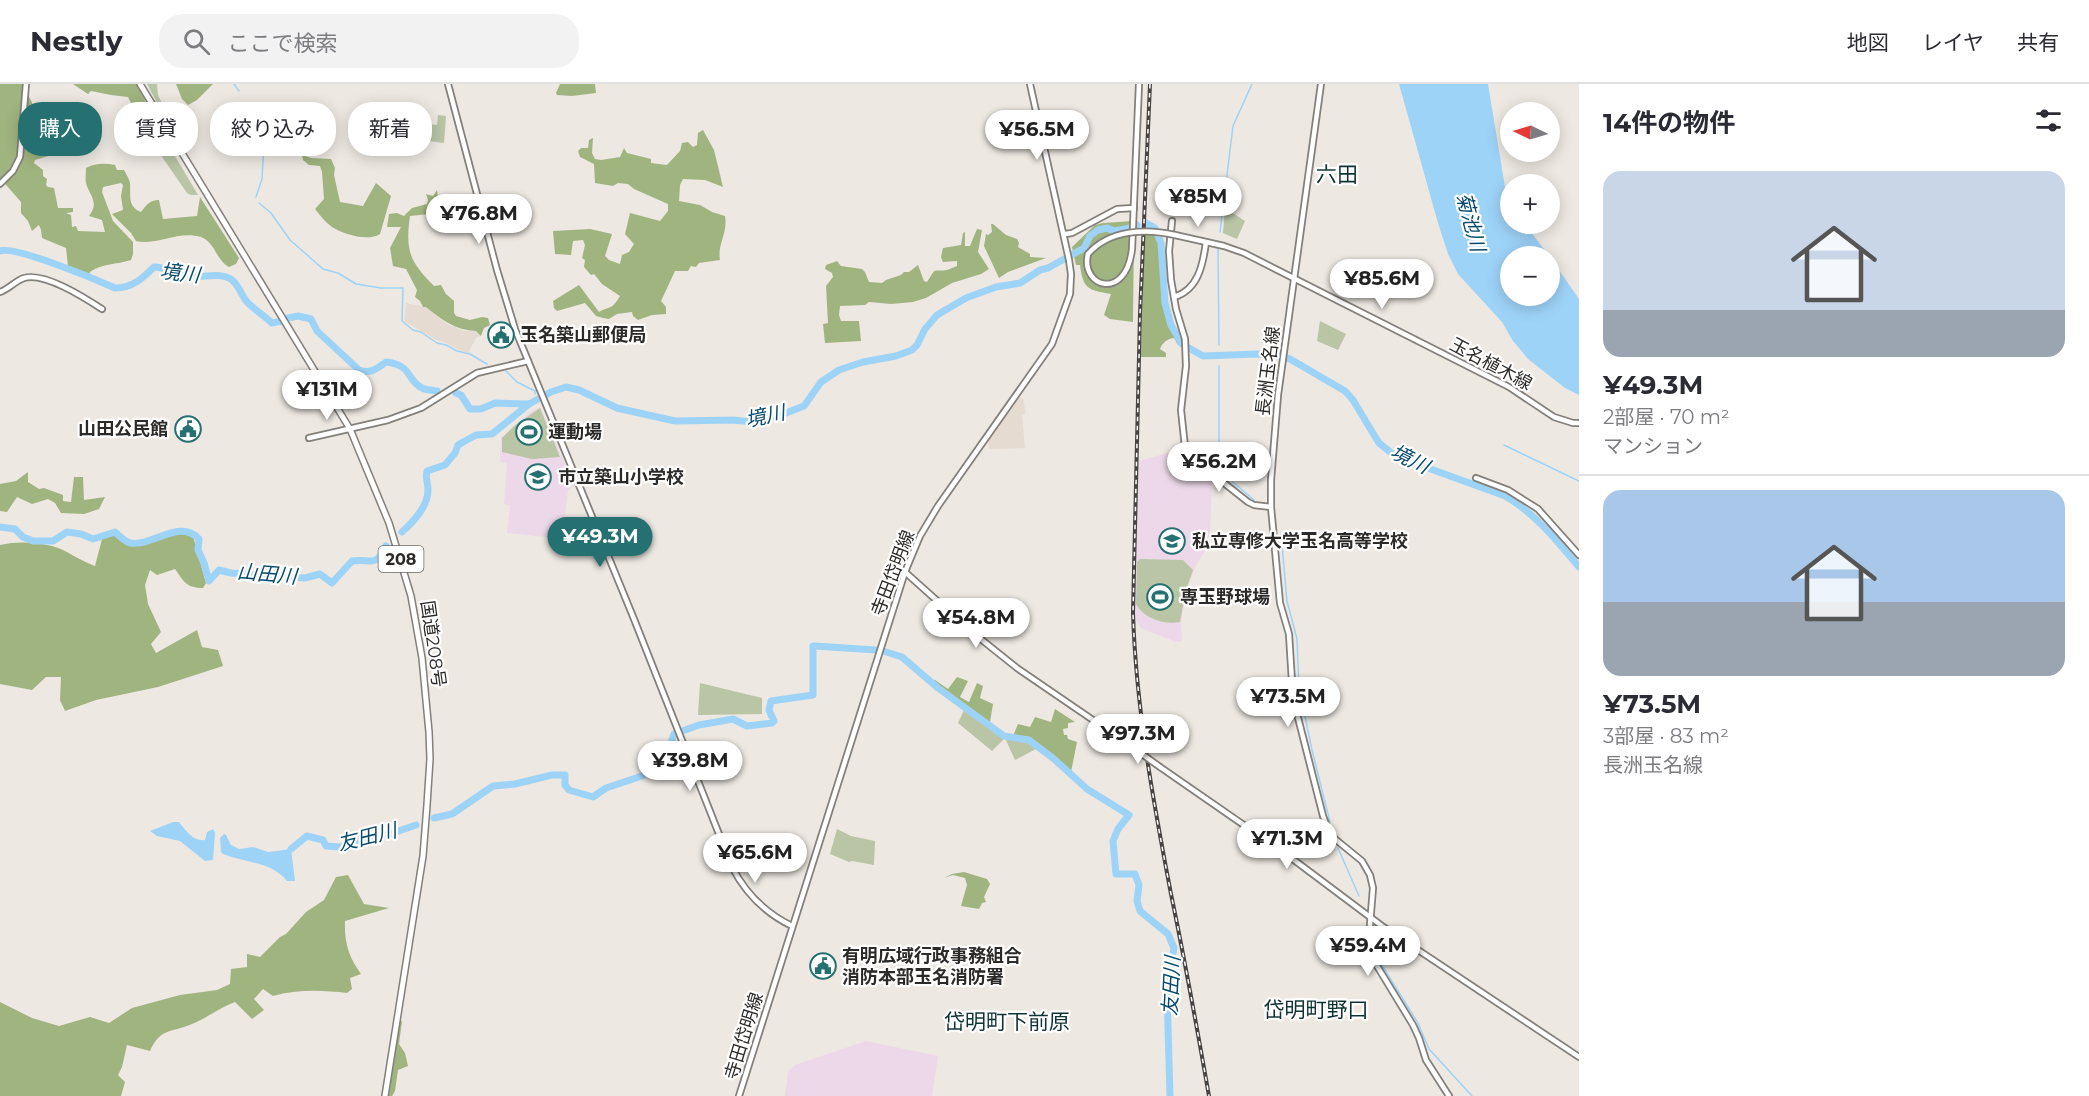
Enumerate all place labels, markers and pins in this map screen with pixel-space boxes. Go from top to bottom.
pin: ¥56.5M [988,110,1086,161]
pin: ¥85M [1162,177,1234,228]
pin: ¥76.8M [430,194,528,245]
pin: ¥85.6M [1333,259,1431,310]
public building icon: 玉名築山郵便局 [486,320,516,350]
place label: 玉名築山郵便局 [520,324,646,346]
pin: ¥131M [285,370,369,421]
public building icon: 山田公民館 [173,414,203,444]
sports icon: 運動場 [514,417,544,447]
place label: 山田公民館 [78,418,168,440]
place label: 運動場 [548,421,602,443]
pin: ¥56.2M [1170,442,1268,493]
school or university icon: 市立築山小学校 [523,462,553,492]
place label: 市立築山小学校 [558,466,684,488]
pin: ¥49.3M [551,517,649,568]
school or university icon: 私立専修大学玉名高等学校 [1157,526,1187,556]
place label: 私立専修大学玉名高等学校 [1192,530,1408,552]
sports icon: 専玉野球場 [1145,582,1175,612]
place label: 専玉野球場 [1180,586,1270,608]
pin: ¥54.8M [927,598,1025,649]
pin: ¥73.5M [1239,677,1337,728]
pin: ¥97.3M [1089,714,1187,765]
pin: ¥39.8M [641,741,739,792]
pin: ¥71.3M [1238,819,1336,870]
pin: ¥65.6M [706,833,804,884]
pin: ¥59.4M [1319,926,1417,977]
place label: 有明広域行政事務組合 消防本部玉名消防署 [842,945,1022,988]
public building icon: 有明広域行政事務組合 消防本部玉名消防署 [808,951,838,981]

